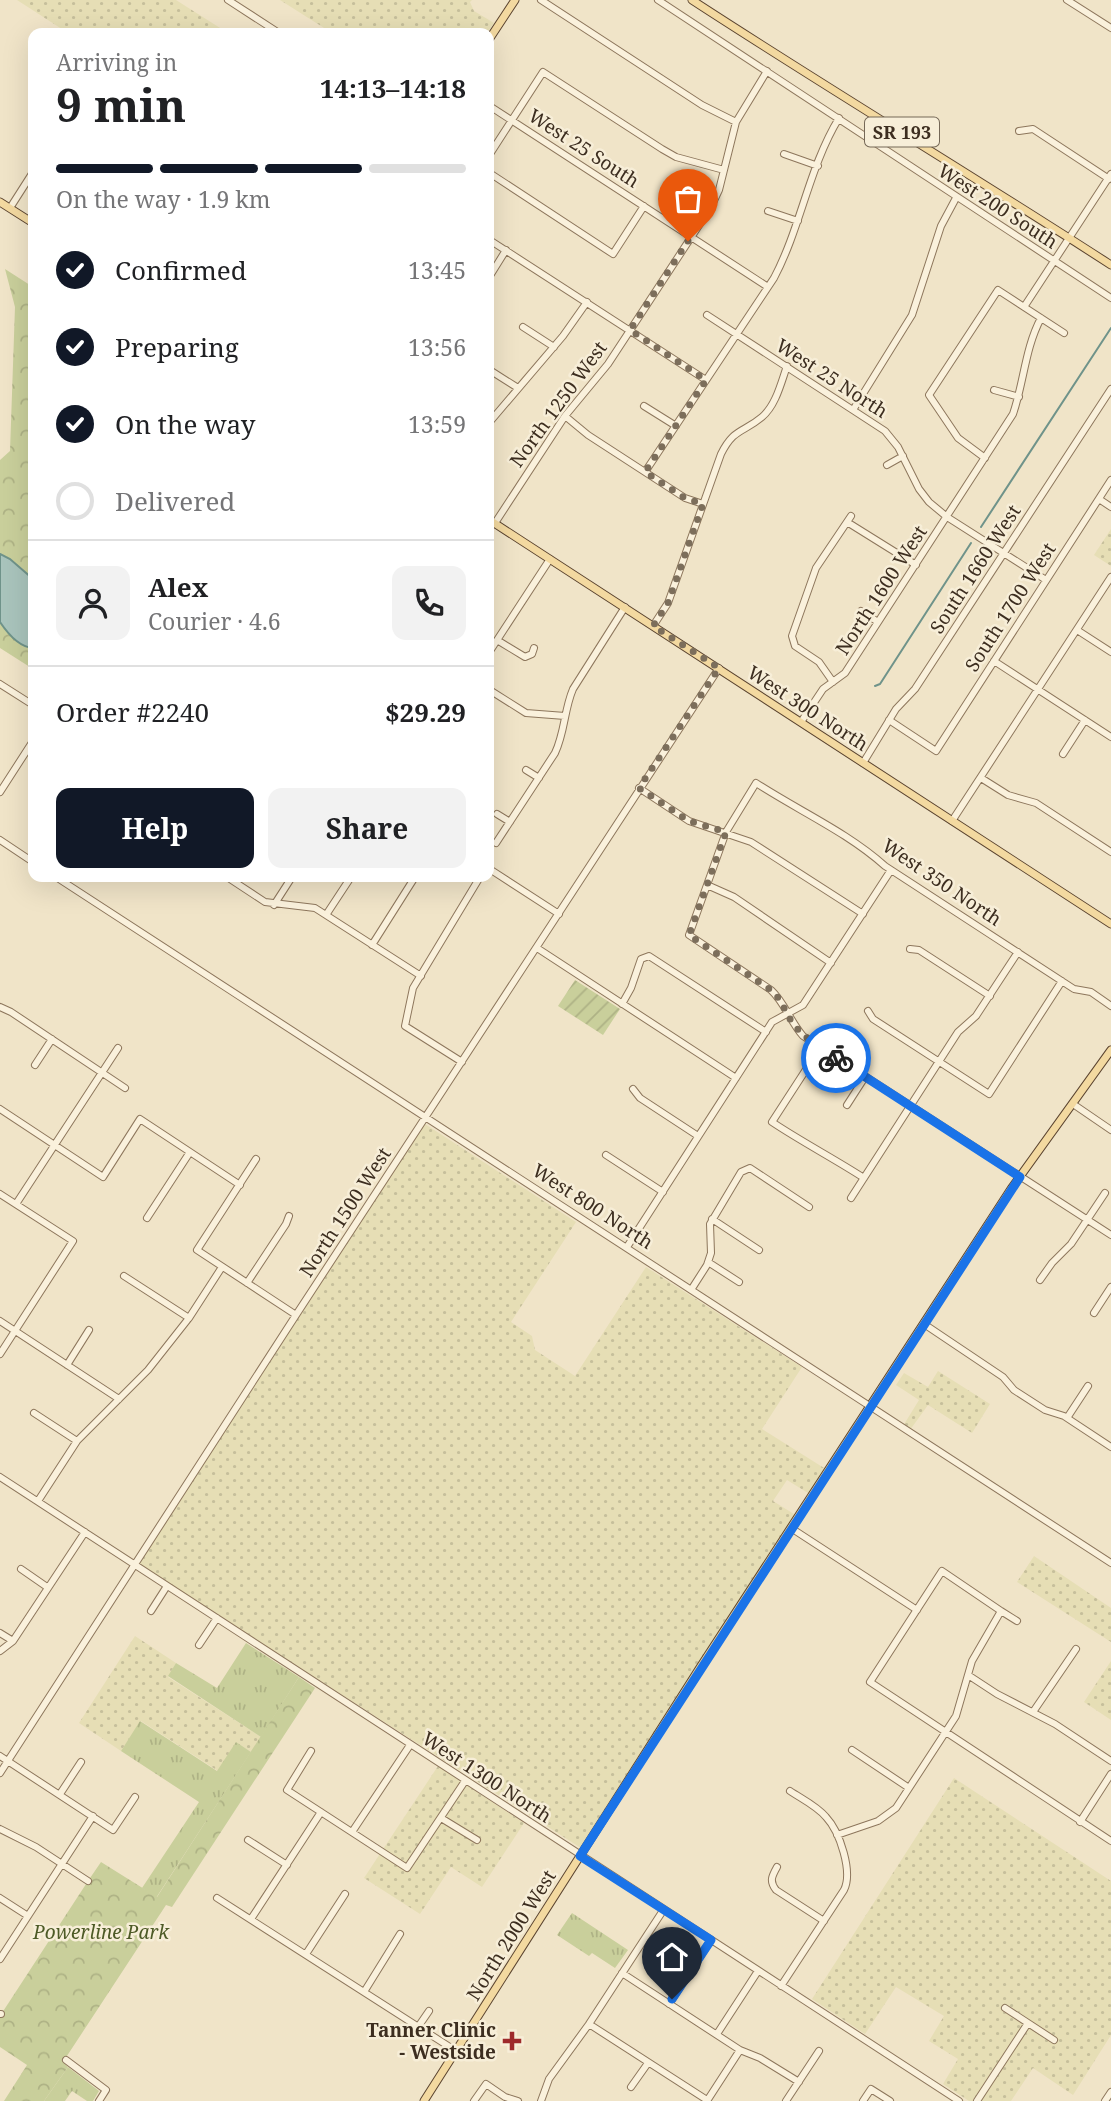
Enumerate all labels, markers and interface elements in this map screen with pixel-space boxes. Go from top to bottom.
text: Arriving in [56,46,177,78]
text: 14:13–14:18 [320,70,466,106]
text: 9 min [56,73,186,135]
street label: West 25 South [523,102,645,194]
road number: SR 193 [865,118,939,146]
street label: West 200 South [933,158,1063,254]
pin [658,169,718,241]
icon: bag [669,180,707,218]
text: On the way · 1.9 km [56,183,271,215]
icon: check [56,251,94,289]
text: Confirmed [115,252,247,288]
text: 13:45 [408,254,466,286]
icon: check [56,328,94,366]
text: Preparing [115,329,239,365]
text: 13:56 [408,331,466,363]
street label: West 25 North [771,332,893,424]
street label: North 1250 West [503,336,613,472]
icon: check [56,405,94,443]
text: On the way [115,406,255,442]
text: 13:59 [408,408,466,440]
text: Delivered [115,483,235,519]
street label: South 1660 West [924,499,1027,638]
street label: North 1600 West [829,520,933,660]
street label: South 1700 West [959,537,1062,676]
button: person [56,566,130,640]
button: phone [392,566,466,640]
text: Alex [148,569,208,605]
text: Courier · 4.6 [148,605,281,637]
street label: West 300 North [743,659,873,757]
text: Order #2240 [56,694,209,730]
text: $29.29 [385,694,466,730]
button: Help [56,788,254,868]
button: Share [268,788,466,868]
street label: West 350 North [877,832,1007,932]
courier [801,1023,871,1093]
icon: bike [817,1039,855,1077]
street label: North 1500 West [293,1142,397,1282]
street label: West 800 North [528,1157,658,1255]
street label: West 1300 North [417,1725,557,1829]
street label: North 2000 West [460,1864,562,2005]
park label: Powerline Park [32,1919,170,1945]
pin [642,1927,702,1999]
icon: home [653,1938,691,1976]
place label: Tanner Clinic - Westside [366,2017,496,2065]
marker: Tanner Clinic - Westside [502,2031,522,2051]

